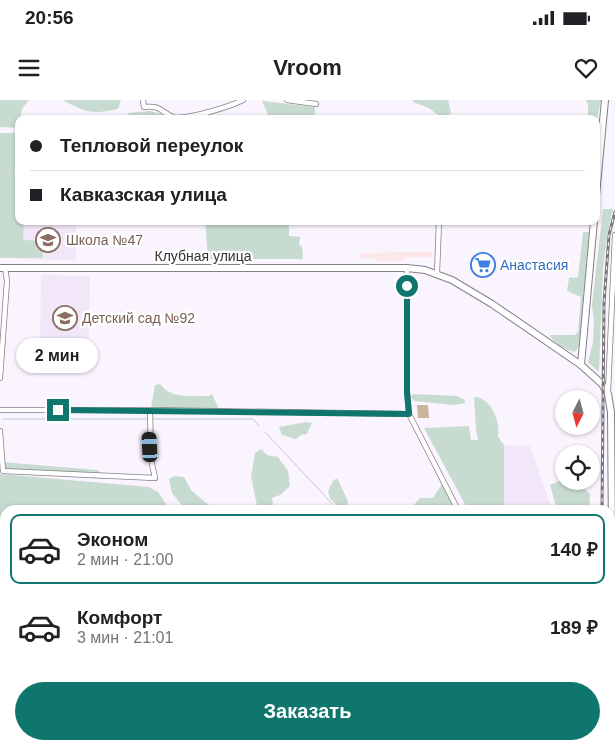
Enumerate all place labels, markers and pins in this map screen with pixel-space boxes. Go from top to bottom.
school or university icon: Школа №47 [35,227,61,253]
place label: Школа №47 [66,232,143,248]
supermarket icon: Анастасия [470,252,496,278]
place label: Анастасия [500,257,568,273]
school or university icon: Детский сад №92 [52,305,78,331]
place label: Детский сад №92 [82,310,195,326]

